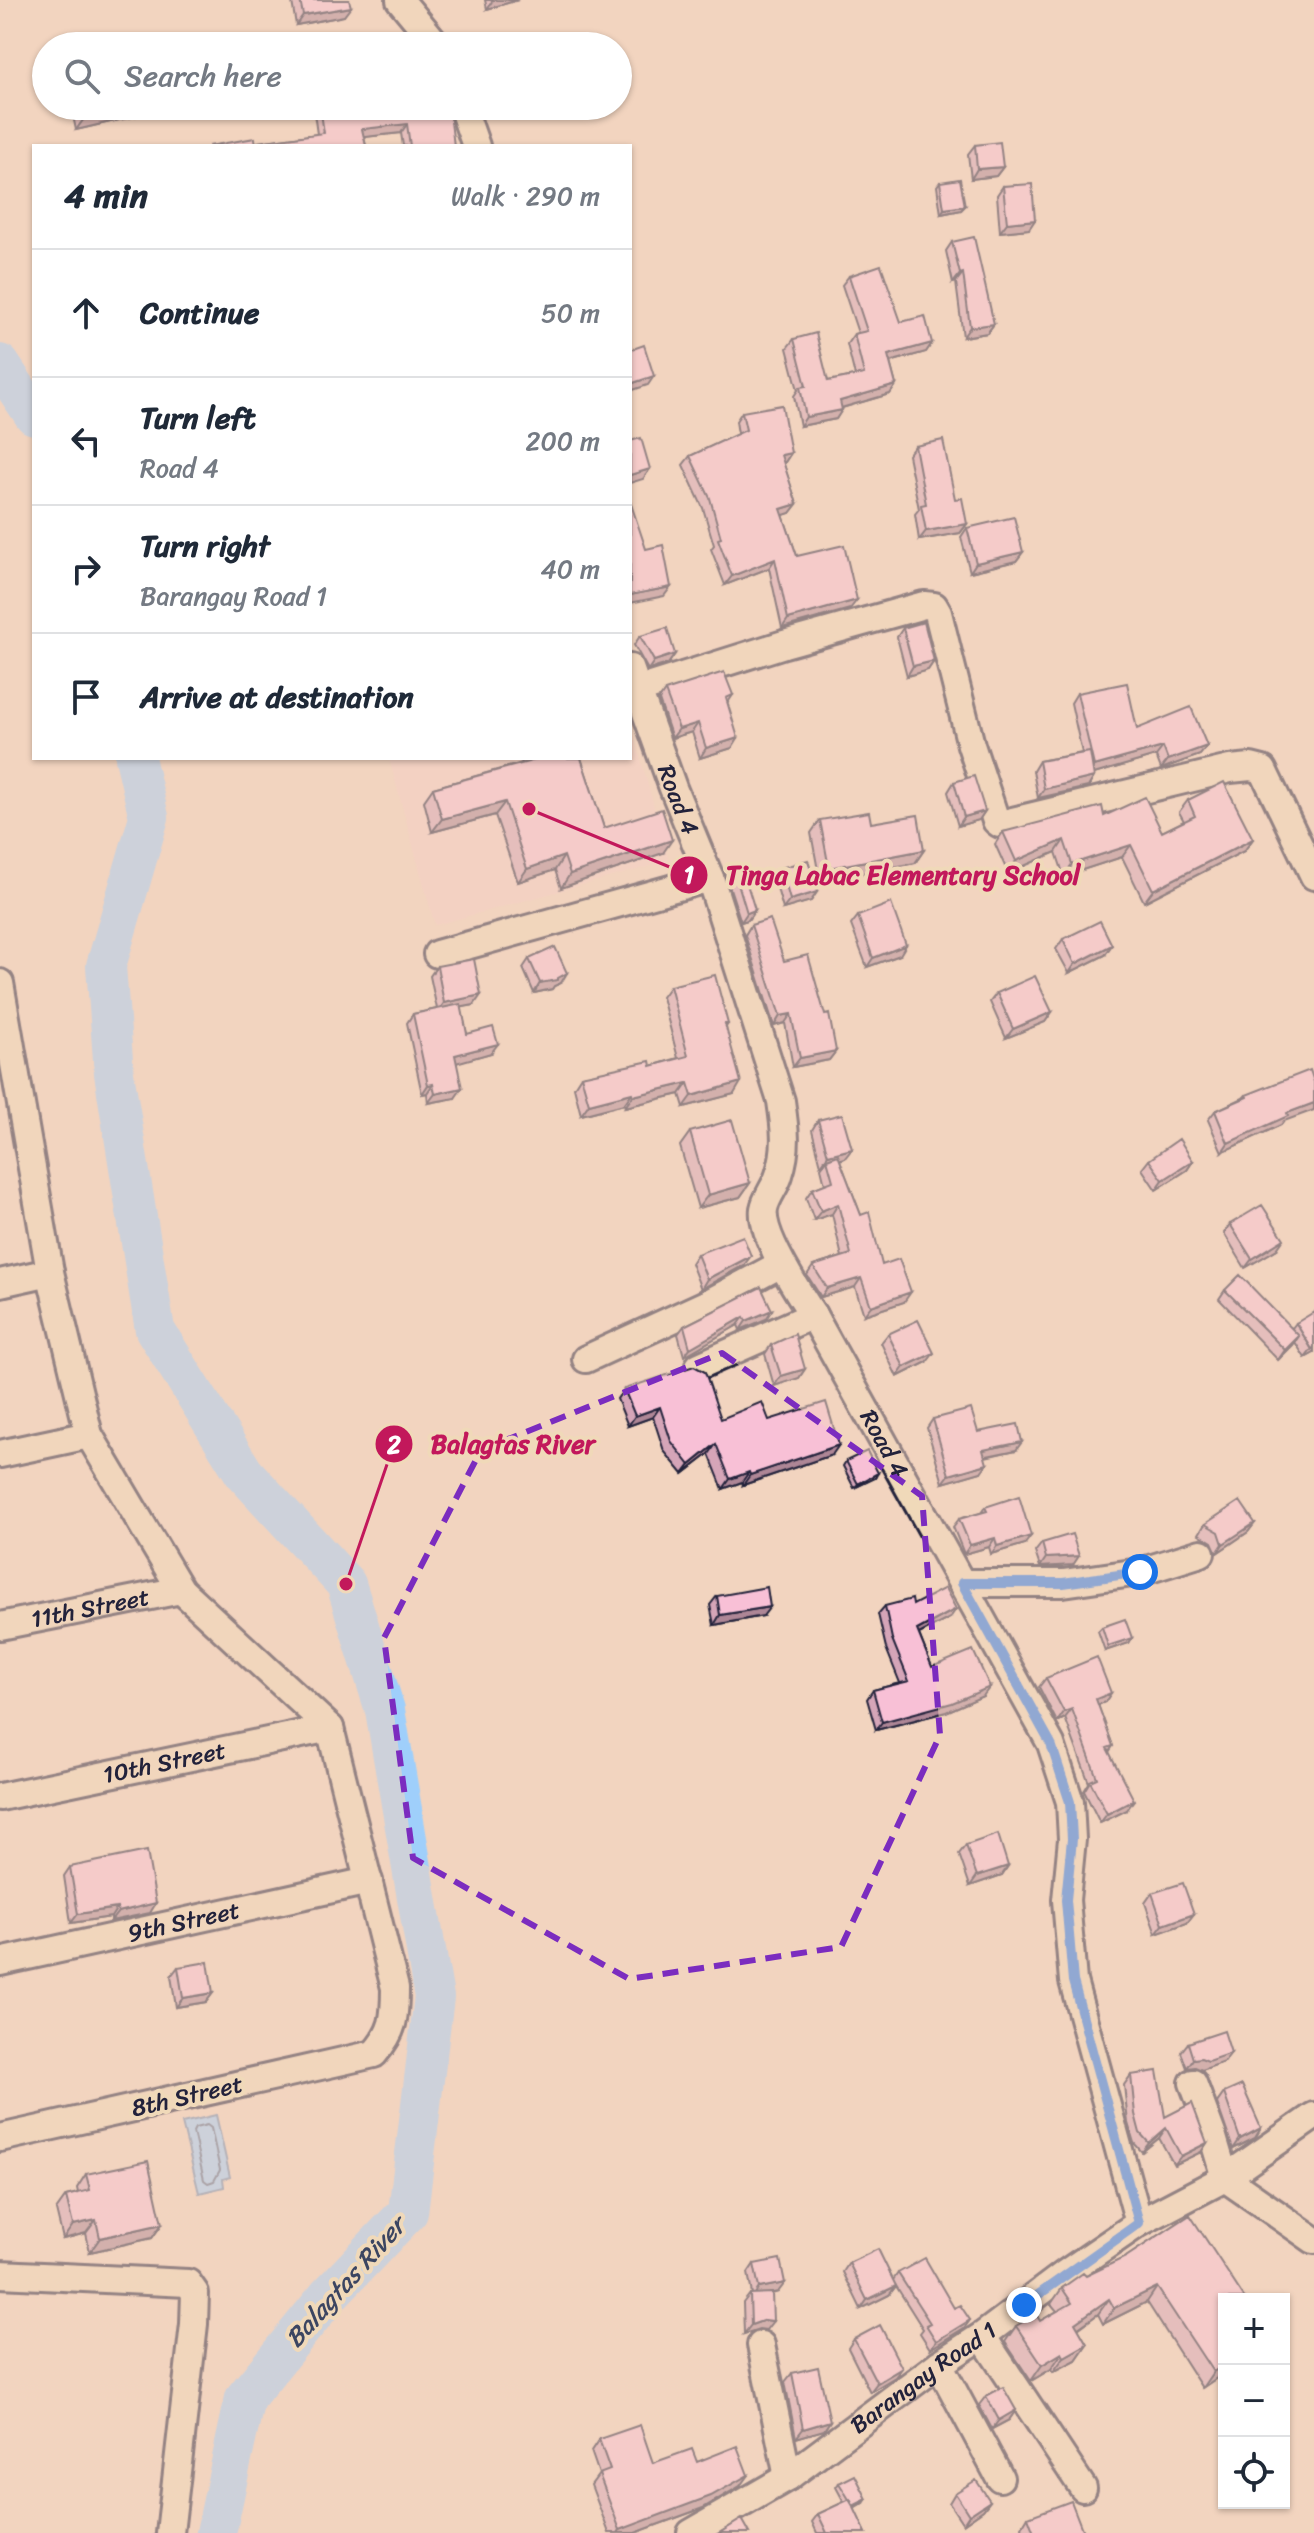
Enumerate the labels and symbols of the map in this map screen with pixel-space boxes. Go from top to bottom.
street label: Road 4 [645,758,711,841]
callout: Tinga Labac Elementary School [669,850,1097,900]
text: Tinga Labac Elementary School [726,852,1082,898]
text: 1 [684,854,694,896]
street label: Road 4 [848,1401,920,1485]
callout: Balagtas River [374,1419,611,1469]
text: Balagtas River [431,1421,598,1467]
text: 2 [386,1424,401,1466]
route start [1122,1554,1158,1590]
street label: 11th Street [27,1576,153,1640]
street label: 10th Street [99,1729,230,1796]
street label: 9th Street [124,1889,244,1954]
street label: 8th Street [127,2063,247,2129]
water label: Balagtas River [273,2202,420,2358]
route end [1006,2287,1042,2323]
street label: Barangay Road 1 [841,2310,1006,2445]

